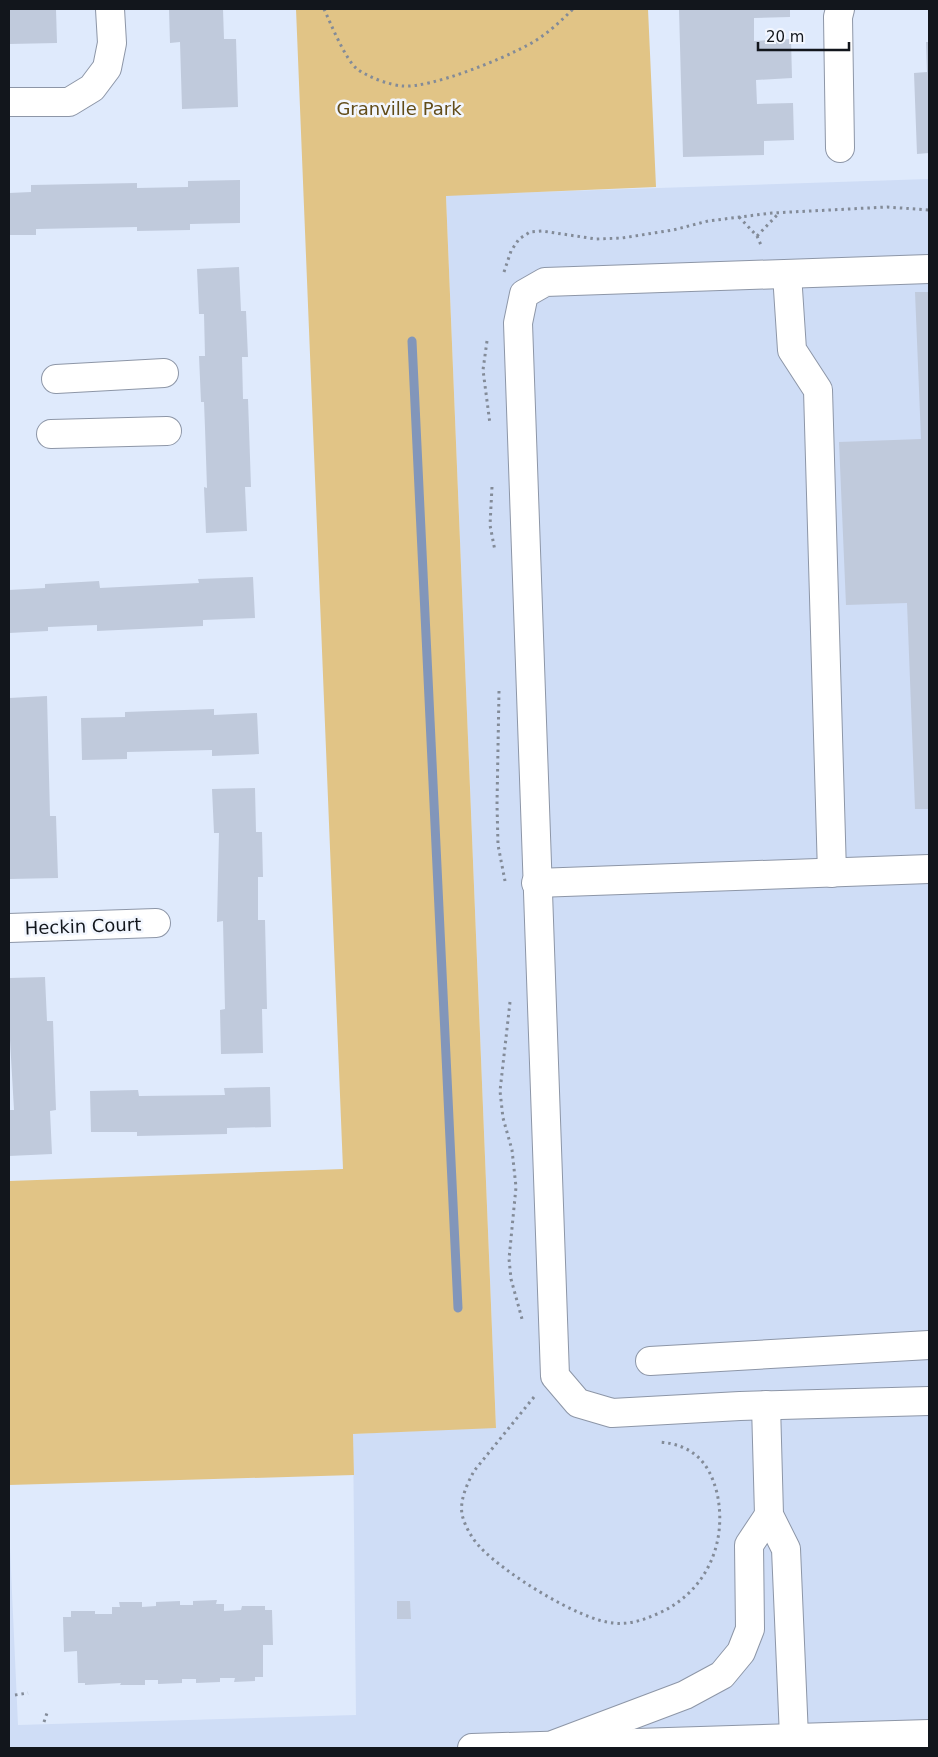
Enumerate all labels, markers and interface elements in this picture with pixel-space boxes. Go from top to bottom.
scale bar [758,20,849,52]
text: 20 m [766,28,804,46]
park label: Granville Park [336,98,462,119]
street label: Heckin Court [24,913,142,939]

